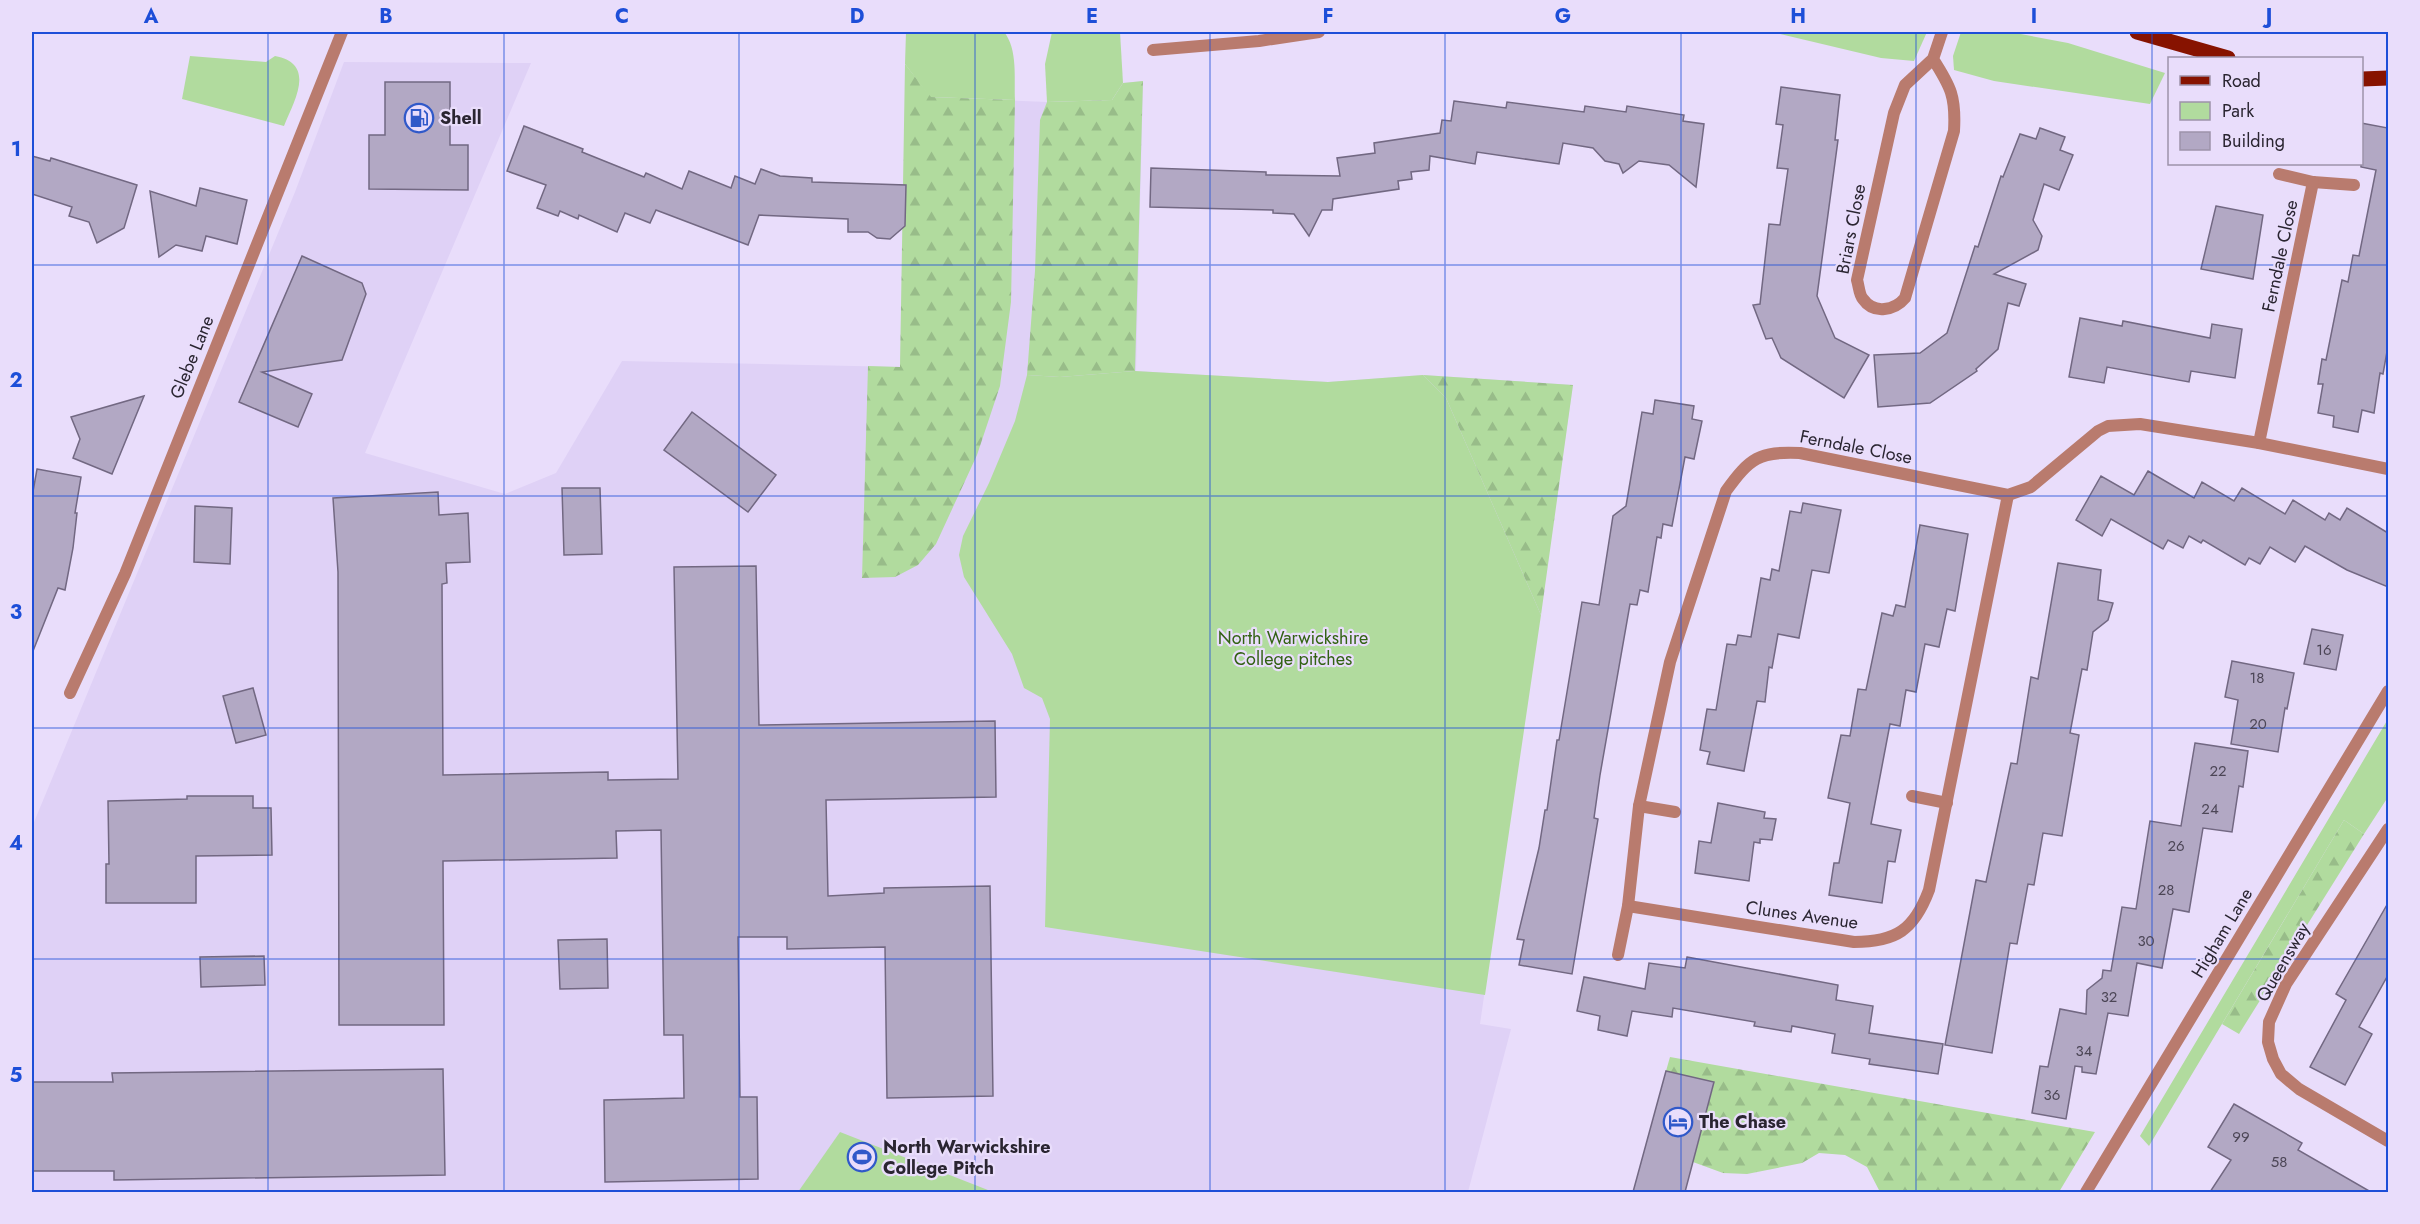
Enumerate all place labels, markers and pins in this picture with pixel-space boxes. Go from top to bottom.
fuel station icon: Shell [403,102,435,134]
place label: Shell [440,105,482,131]
hotel icon: The Chase [1662,1106,1694,1138]
place label: The Chase [1699,1109,1786,1135]
place label: North Warwickshire College Pitch [883,1134,1051,1181]
sports icon: North Warwickshire College Pitch [846,1141,878,1173]

